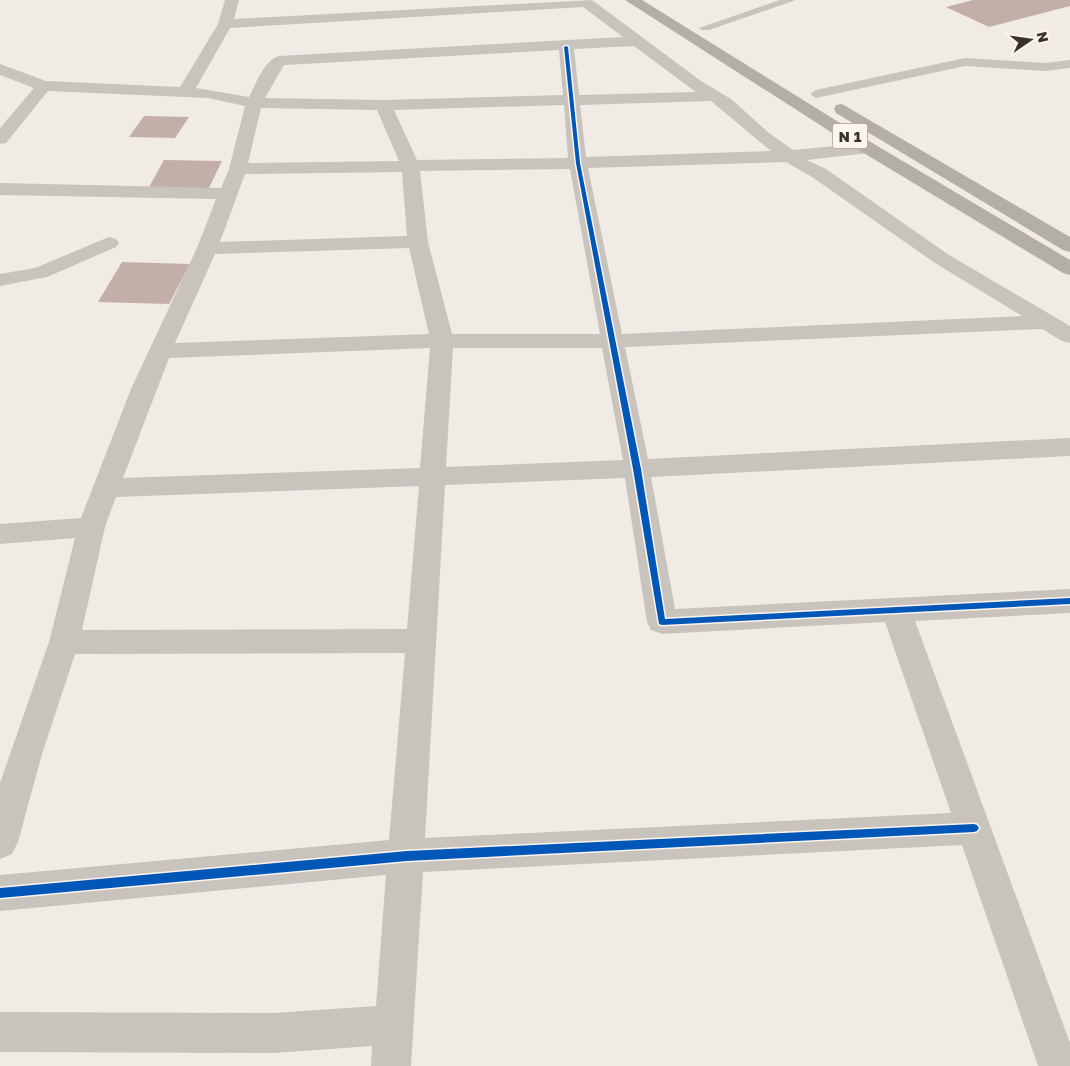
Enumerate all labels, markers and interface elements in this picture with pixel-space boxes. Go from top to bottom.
north arrow [1005,15,1055,65]
text: N [1034,30,1053,44]
road number: N 1 [832,124,868,148]

